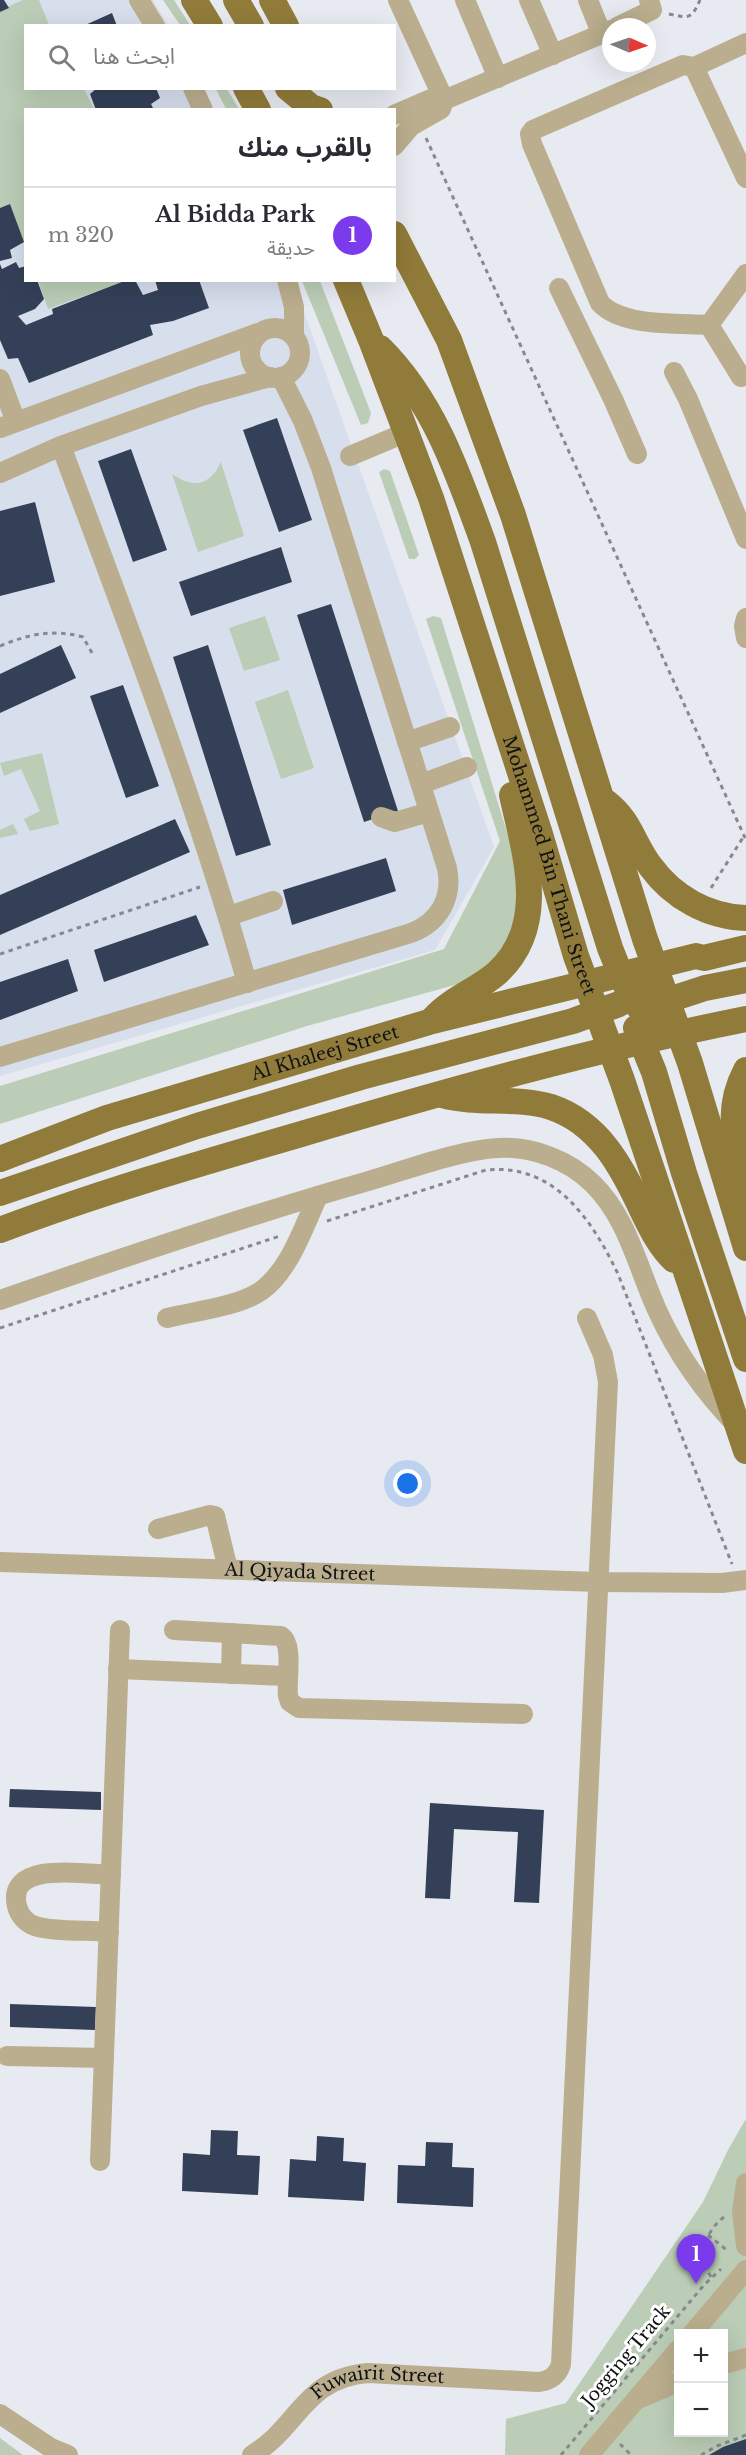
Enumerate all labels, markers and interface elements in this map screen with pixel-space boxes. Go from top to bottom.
north arrow [602,18,656,72]
search box [24,24,396,90]
icon: search [45,41,78,74]
text: ابحث هنا [93,43,175,70]
text: بالقرب منك [238,131,372,163]
text: Al Bidda Park [155,201,315,228]
text: 320 m [48,223,114,247]
text: 1 [348,223,357,247]
text: حديقة [267,236,315,260]
street label: Mohammed Bin Thani Street [498,733,601,999]
street label: Al Khaleej Street [248,1021,401,1086]
your location [393,1469,422,1498]
street label: Al Qiyada Street [223,1558,376,1586]
pin: 1 [676,2234,716,2284]
street label: Jogging Track [576,2301,675,2413]
map controls [674,2329,728,2437]
button: + [674,2329,728,2383]
street label: Fuwairit Street [306,2362,445,2404]
button: − [674,2383,728,2437]

